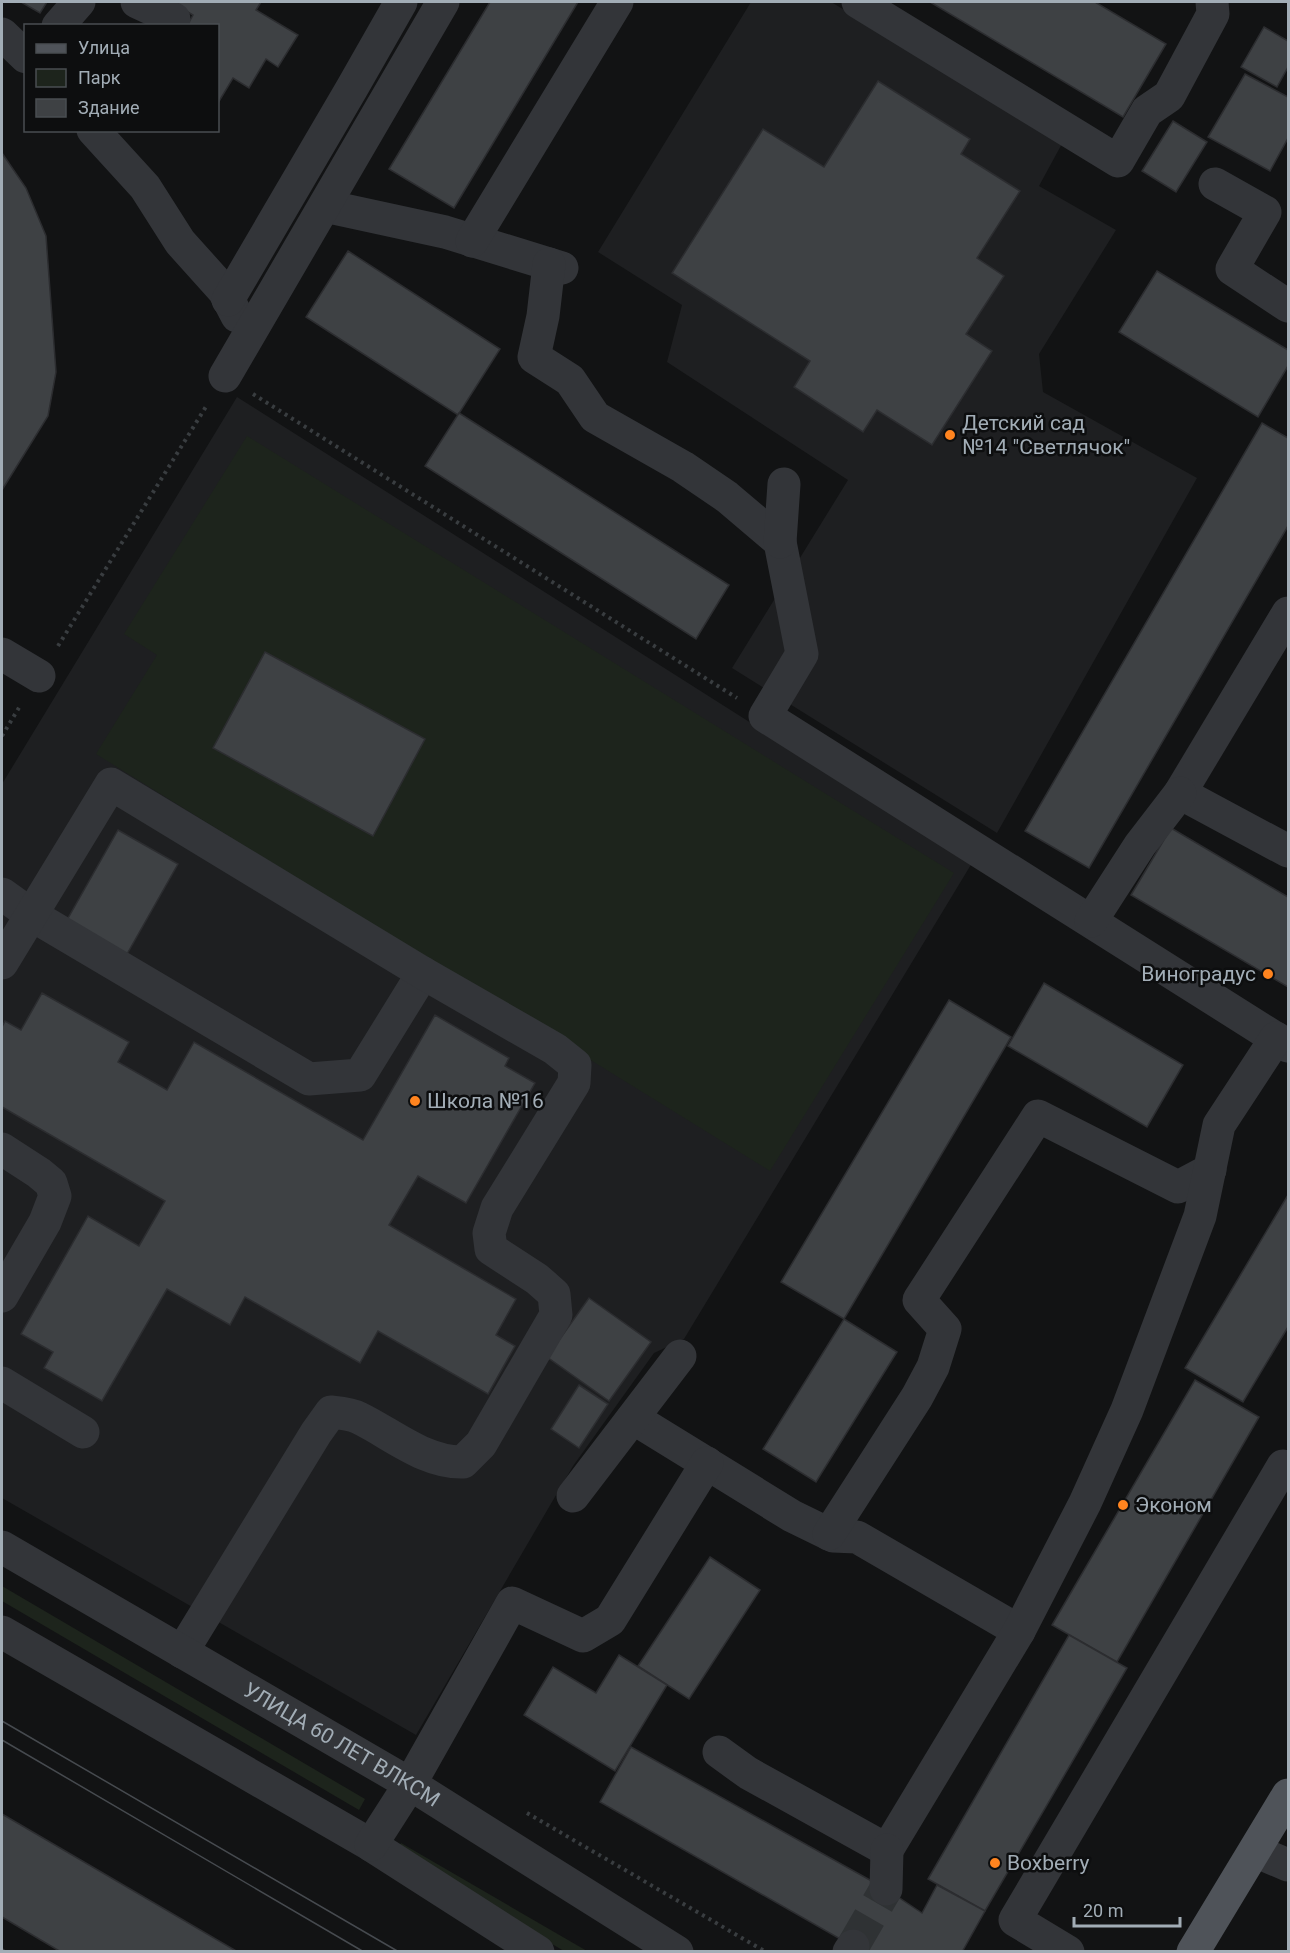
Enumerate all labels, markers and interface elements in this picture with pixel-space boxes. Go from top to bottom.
legend [24,24,219,132]
text: Улица [78,37,130,58]
text: Парк [78,67,121,88]
text: Здание [78,97,140,118]
place label: Детский сад №14 "Светлячок" [962,411,1130,459]
marker: Детский сад №14 "Светлячок" [943,428,957,442]
place label: Виноградус [1141,962,1256,986]
marker: Виноградус [1261,967,1275,981]
place label: Школа №16 [427,1089,544,1113]
marker: Школа №16 [408,1094,422,1108]
place label: Эконом [1135,1493,1212,1517]
marker: Эконом [1116,1498,1130,1512]
street label: УЛИЦА 60 ЛЕТ ВЛКСМ [239,1678,444,1812]
place label: Boxberry [1007,1851,1090,1875]
marker: Boxberry [988,1856,1002,1870]
scale bar [1074,1890,1180,1928]
text: 20 m [1083,1900,1123,1921]

